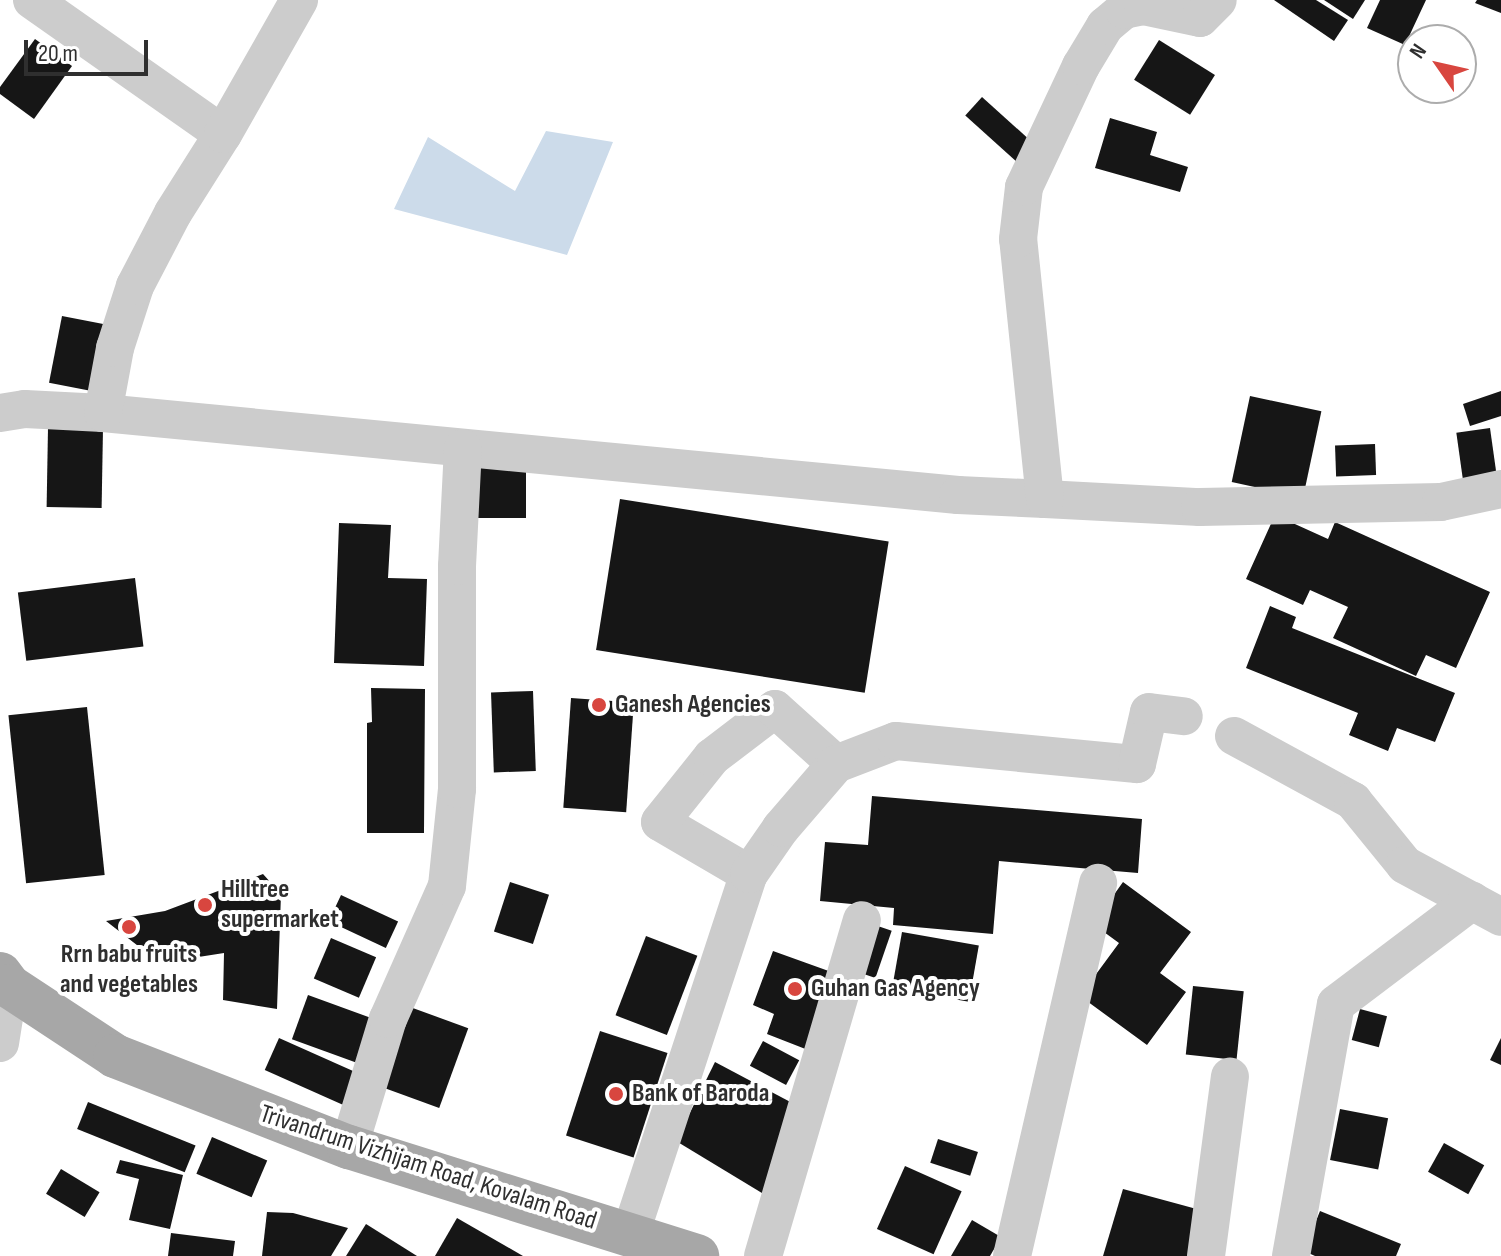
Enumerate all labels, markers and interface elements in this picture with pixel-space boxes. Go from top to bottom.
scale bar [28,24,152,74]
north arrow [1397,24,1477,104]
text: 20 m [38,39,78,68]
text: N [1404,39,1433,64]
place label: Ganesh Agencies [615,689,771,721]
marker: Ganesh Agencies [590,696,608,714]
place label: Hilltree supermarket [221,874,339,936]
marker: Hilltree supermarket [196,896,214,914]
marker: Rrn babu fruits and vegetables [120,918,138,936]
place label: Rrn babu fruits and vegetables [60,939,198,1000]
place label: Guhan Gas Agency [811,973,980,1005]
marker: Guhan Gas Agency [786,980,804,998]
place label: Bank of Baroda [632,1078,769,1110]
marker: Bank of Baroda [607,1085,625,1103]
street label: Trivandrum Vizhijam Road, Kovalam Road [256,1099,600,1237]

